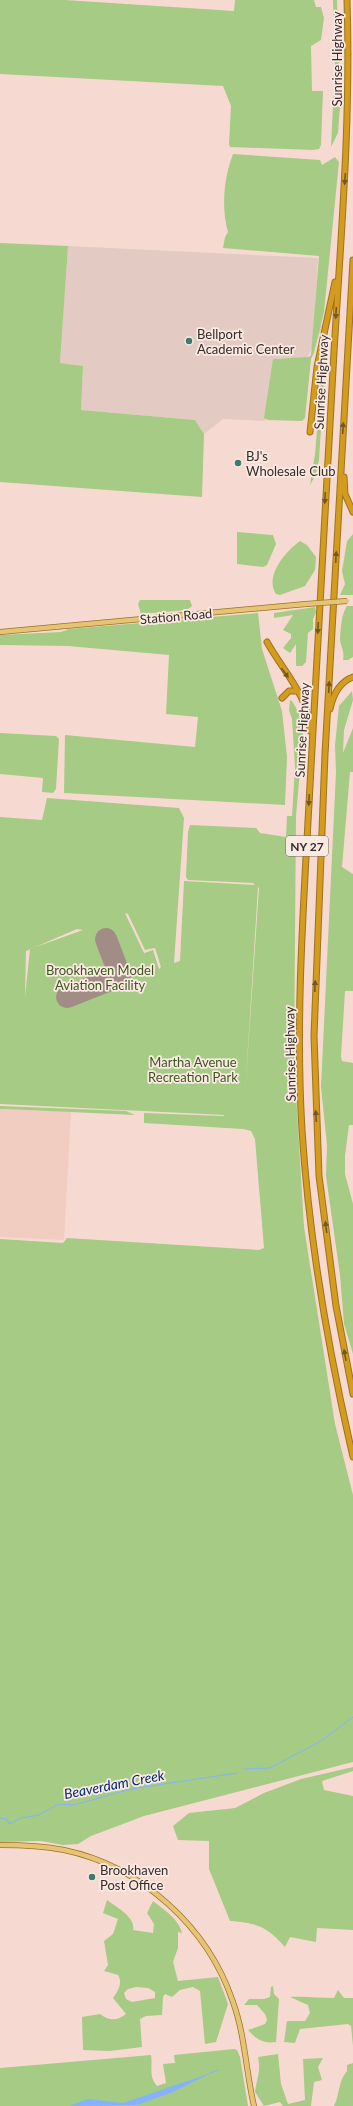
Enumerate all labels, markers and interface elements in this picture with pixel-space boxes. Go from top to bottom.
street label: Sunrise Highway [329,11,345,107]
one-way arrow [341,173,348,185]
one-way arrow [333,307,339,320]
place label: Bellport Academic Center [197,326,295,357]
street label: Sunrise Highway [311,334,331,430]
marker: Bellport Academic Center [184,336,194,346]
one-way arrow [340,422,347,434]
place label: BJ's Wholesale Club [246,448,336,479]
marker: BJ's Wholesale Club [233,458,243,468]
one-way arrow [321,492,328,504]
one-way arrow [333,551,340,563]
street label: Station Road [139,605,213,627]
one-way arrow [315,622,321,635]
one-way arrow [281,667,290,678]
one-way arrow [325,681,332,693]
street label: Sunrise Highway [292,682,312,778]
one-way arrow [306,794,313,806]
road number: NY 27 [286,836,328,856]
park label: Brookhaven Model Aviation Facility [46,962,154,993]
one-way arrow [312,979,318,992]
street label: Sunrise Highway [281,1006,299,1102]
park label: Martha Avenue Recreation Park [148,1054,238,1085]
one-way arrow [312,1110,319,1122]
one-way arrow [322,1221,329,1233]
one-way arrow [341,1349,347,1362]
water label: Beaverdam Creek [62,1766,166,1802]
place label: Brookhaven Post Office [100,1862,168,1893]
marker: Brookhaven Post Office [87,1872,97,1882]

